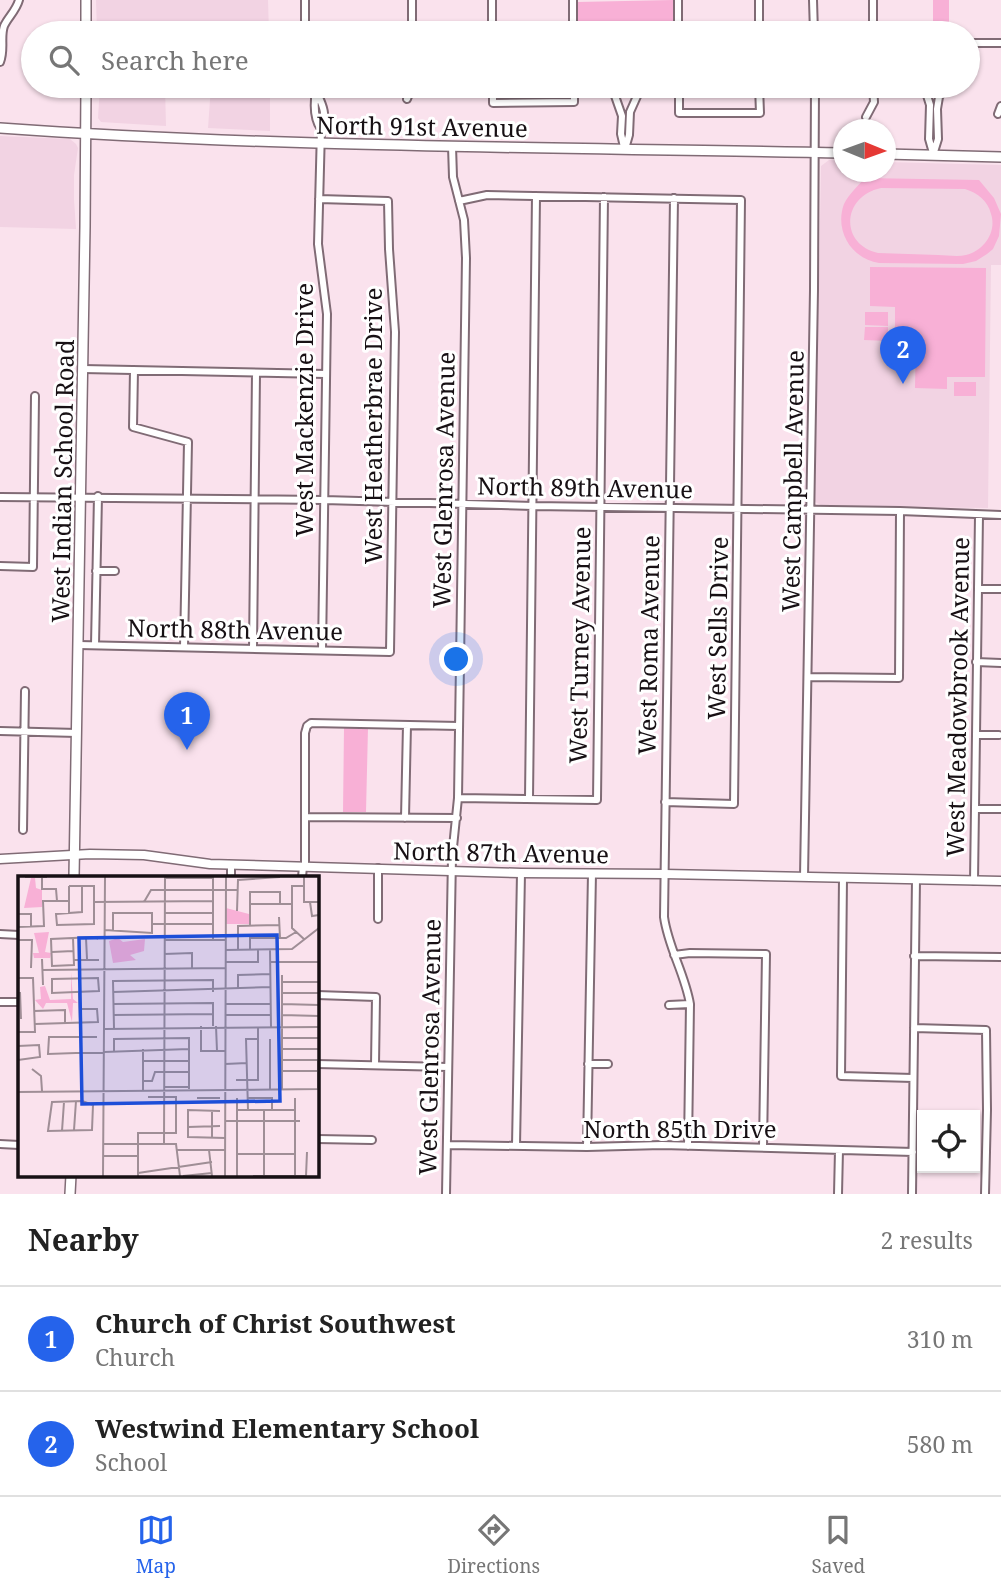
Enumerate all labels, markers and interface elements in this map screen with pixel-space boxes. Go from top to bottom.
search box [21,21,980,98]
icon: search [45,41,83,79]
text: Search here [101,42,249,78]
street label: North 91st Avenue [316,108,528,144]
north arrow [833,119,896,182]
street label: West Mackenzie Drive [287,283,320,537]
street label: West Heatherbrae Drive [356,288,389,564]
pin: 2 [880,326,926,384]
street label: West Indian School Road [43,339,81,623]
street label: West Campbell Avenue [773,350,811,612]
street label: West Glenrosa Avenue [424,352,462,608]
street label: North 89th Avenue [477,469,693,505]
street label: West Turney Avenue [560,526,598,764]
street label: West Roma Avenue [630,535,666,755]
street label: West Sells Drive [699,536,735,720]
street label: West Meadowbrook Avenue [938,537,976,857]
street label: North 88th Avenue [127,611,343,647]
your location [439,642,473,676]
pin: 1 [164,692,210,750]
street label: North 87th Avenue [393,834,609,870]
inset map [18,876,318,1176]
street label: West Glenrosa Avenue [410,919,448,1175]
map controls [917,1110,980,1173]
button: locate [917,1110,980,1173]
street label: North 85th Drive [583,1112,777,1145]
text: Nearby [28,1219,139,1260]
text: 2 results [880,1224,973,1256]
text: Church of Christ Southwest [95,1305,455,1341]
text: 1 [45,1323,58,1355]
text: 310 m [907,1323,973,1355]
text: Church [95,1341,175,1373]
text: Westwind Elementary School [95,1410,479,1446]
text: 2 [45,1428,58,1460]
text: 580 m [907,1428,973,1460]
text: School [95,1446,167,1478]
tab: Map [136,1511,176,1579]
tab: Directions [447,1511,540,1579]
tab: Saved [811,1511,865,1579]

